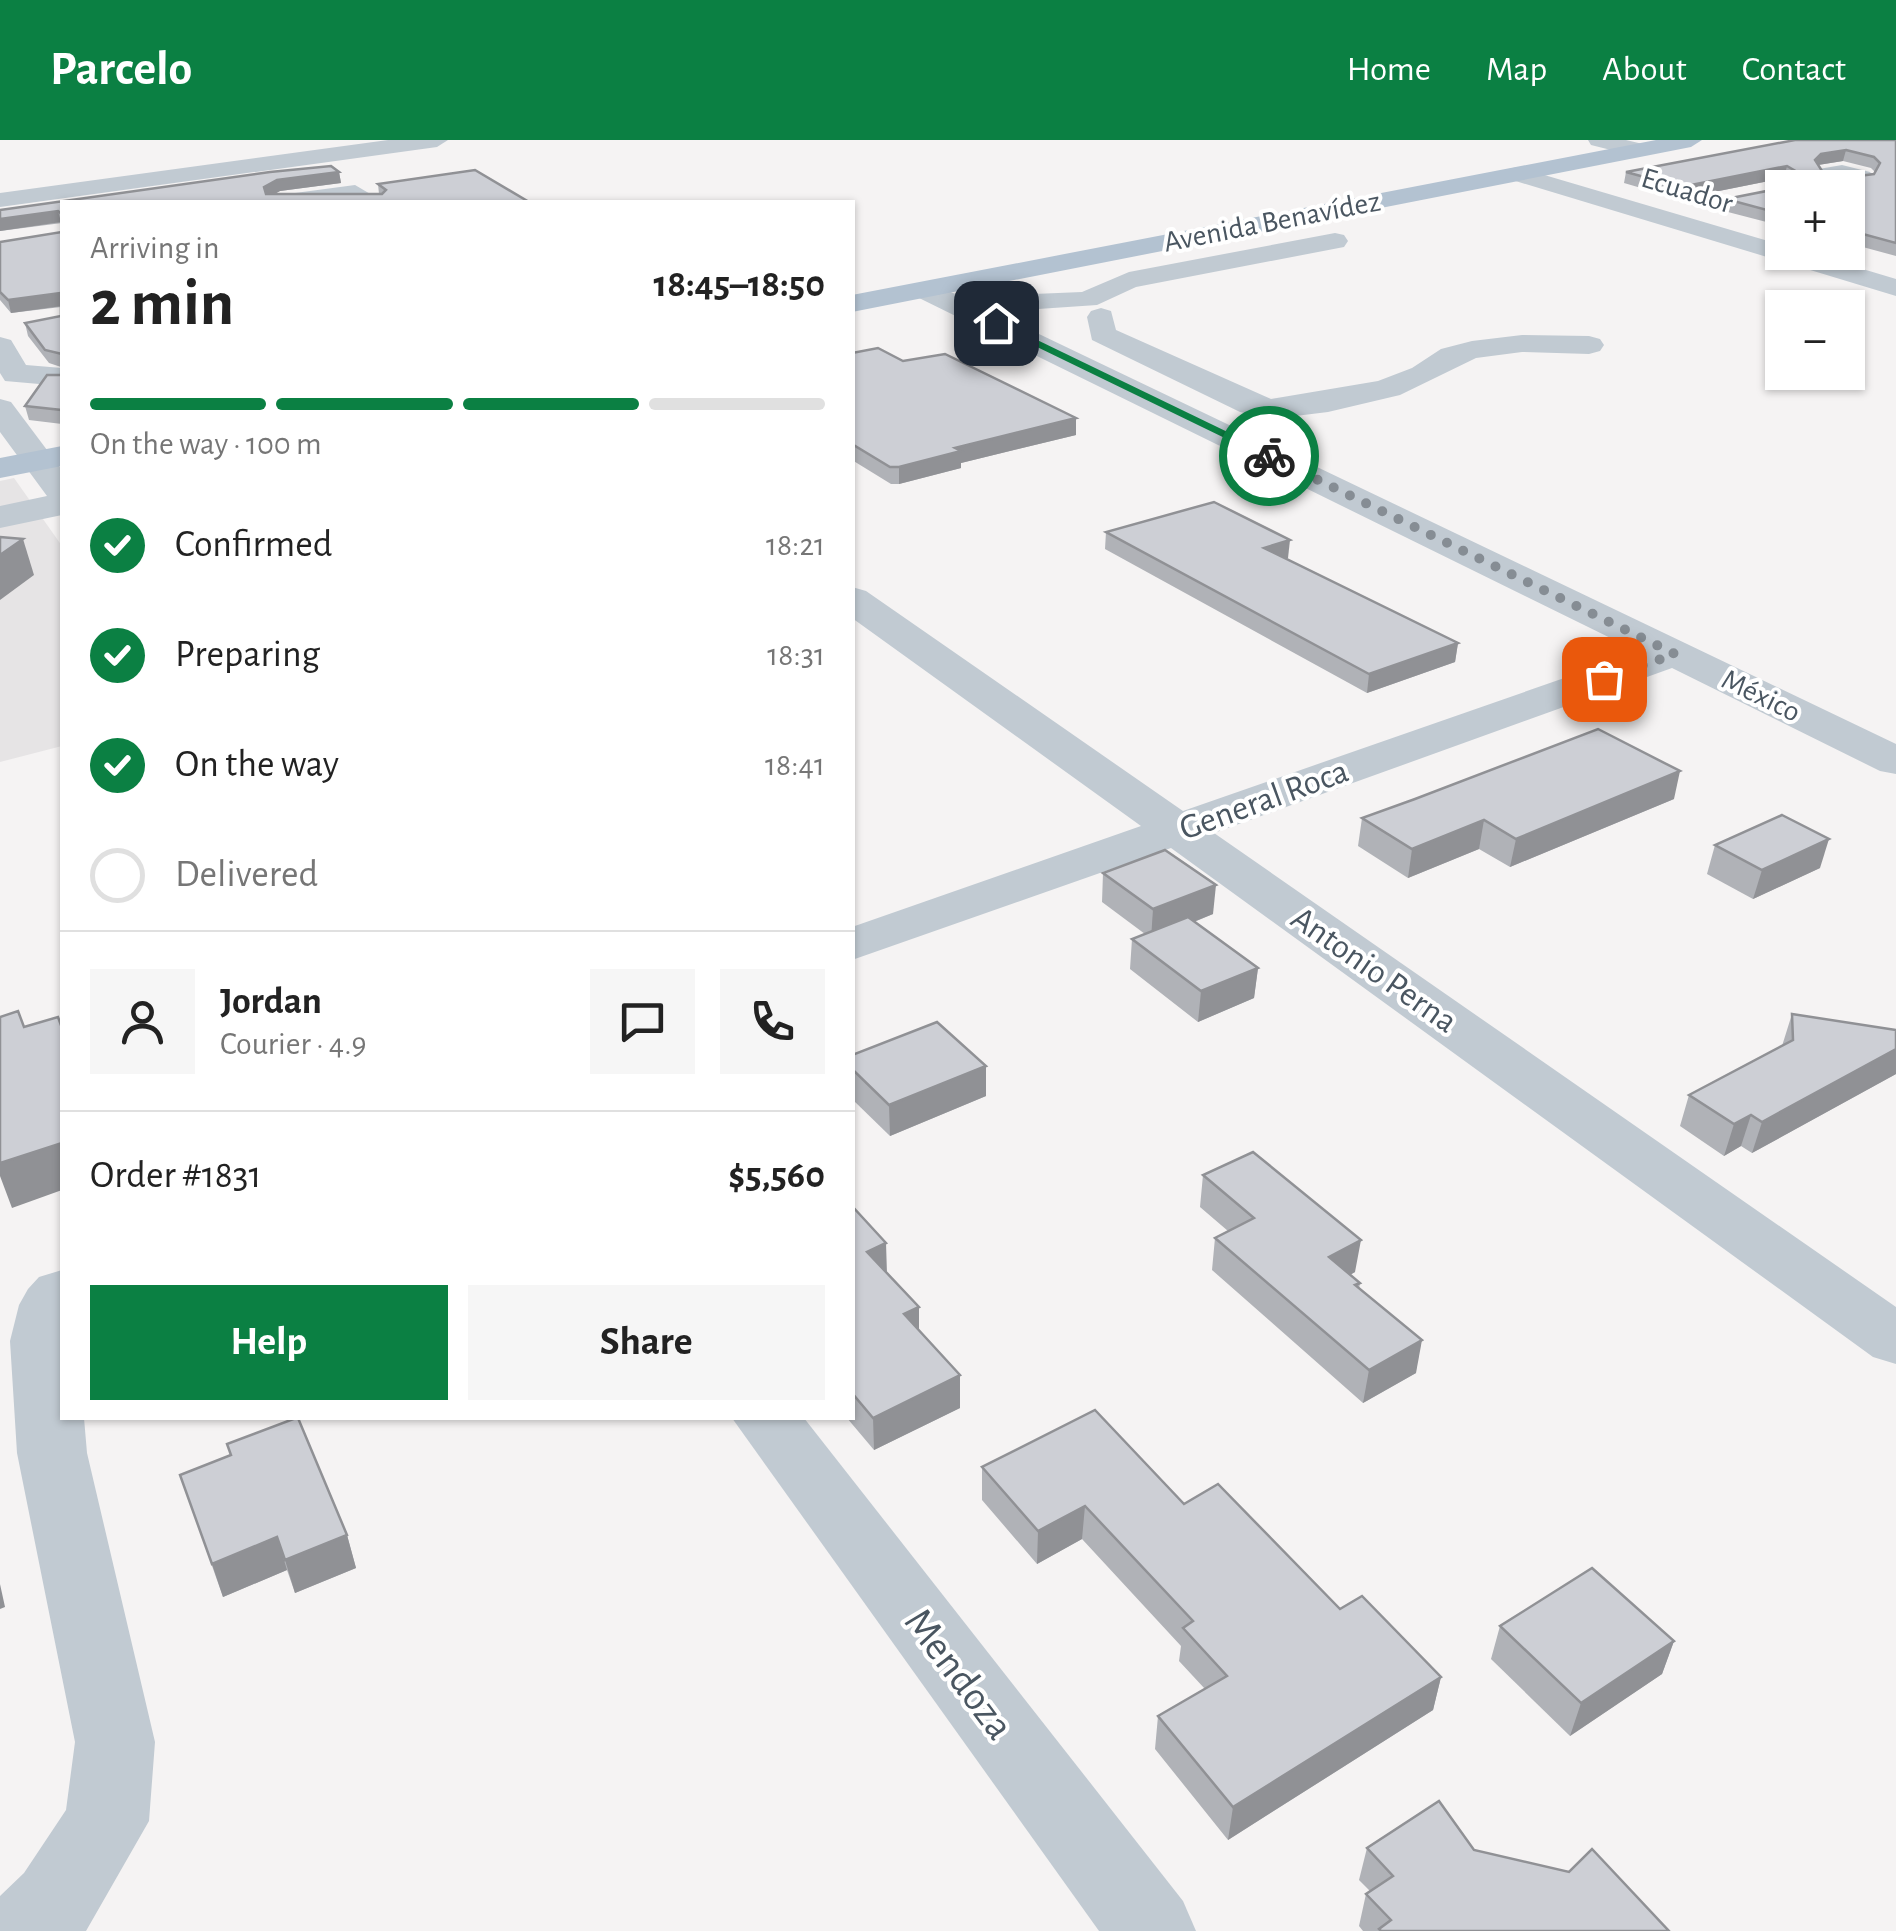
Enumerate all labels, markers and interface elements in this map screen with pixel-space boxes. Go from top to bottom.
text: Parcelo [50,46,192,94]
text: Home [1347,52,1431,87]
text: Map [1486,52,1547,87]
text: About [1602,52,1687,87]
text: Contact [1742,52,1846,87]
street label: Ecuador [1638,163,1737,219]
map controls [1765,170,1865,390]
button: + [1765,170,1865,270]
street label: Avenida Benavídez [1161,186,1383,258]
text: Arriving in [90,232,219,264]
text: 18:45–18:50 [654,266,825,304]
text: 2 min [90,272,234,337]
pin [954,281,1039,366]
button: − [1765,290,1865,390]
icon: home [969,296,1024,351]
courier [1219,406,1319,506]
text: On the way · 100 m [90,428,322,460]
icon: bike [1242,429,1297,484]
icon: check [90,518,145,573]
text: Confirmed [175,526,332,564]
text: 18:21 [766,529,825,561]
icon: check [90,628,145,683]
text: Preparing [175,636,320,674]
pin [1562,637,1647,722]
text: 18:31 [767,639,825,671]
icon: bag [1577,652,1632,707]
street label: México [1717,664,1805,728]
icon: check [90,738,145,793]
text: On the way [175,746,339,784]
text: 18:41 [765,749,825,781]
street label: General Roca [1175,753,1353,847]
text: Delivered [175,856,318,894]
street label: Antonio Perna [1285,900,1463,1040]
button: person [90,969,195,1074]
button: chat [590,969,695,1074]
button: phone [720,969,825,1074]
text: Jordan [220,983,322,1021]
text: Courier · 4.9 [220,1028,367,1060]
text: Order #1831 [90,1157,262,1195]
text: $5,560 [728,1157,825,1195]
button: Help [90,1285,448,1400]
button: Share [468,1285,825,1400]
street label: Mendoza [897,1601,1021,1747]

